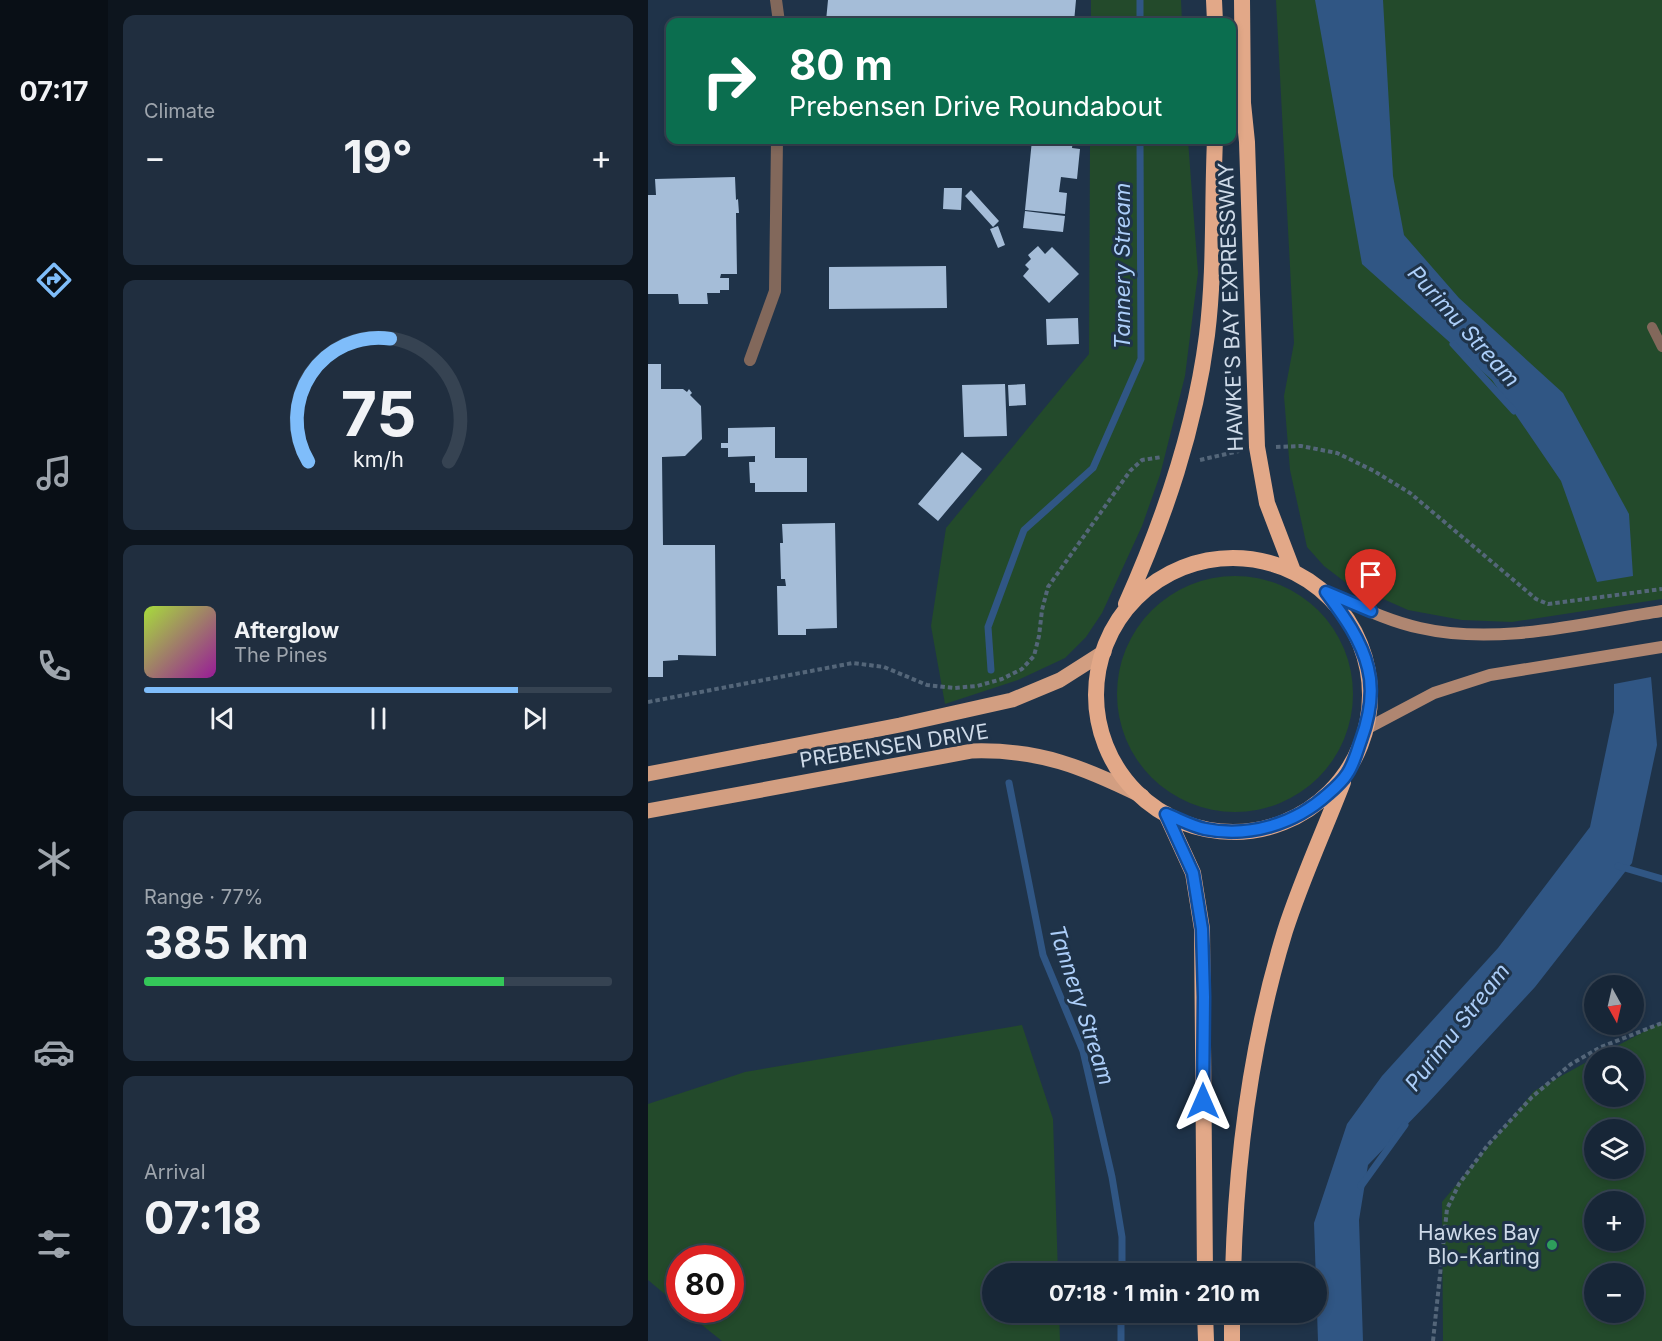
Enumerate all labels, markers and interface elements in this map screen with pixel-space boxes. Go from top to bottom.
text: 80 m [789,39,893,90]
icon: right [690,42,768,120]
text: 07:17 [20,75,88,108]
text: Prebensen Drive Roundabout [789,90,1162,123]
text: Climate [144,99,215,123]
text: 19° [343,129,413,184]
text: − [144,137,166,177]
text: + [590,137,612,177]
street label: HAWKE'S BAY EXPRESSWAY [1213,162,1248,452]
water label: Tannery Stream [1109,183,1135,349]
icon: directions [33,259,75,301]
water label: Purimu Stream [1403,260,1525,392]
text: 75 [340,376,416,451]
text: km/h [353,447,403,473]
icon: music [33,452,75,494]
pin [1345,549,1396,611]
icon: arrive [1354,558,1387,591]
text: Afterglow [234,617,339,643]
text: The Pines [234,643,328,667]
icon: phone [33,645,75,687]
icon: previous [206,702,239,735]
icon: pause [362,702,395,735]
icon: next [518,702,551,735]
street label: PREBENSEN DRIVE [798,718,990,773]
icon: climate [33,838,75,880]
text: Range · 77% [144,885,263,909]
text: 385 km [144,915,309,970]
water label: Tannery Stream [1044,922,1120,1088]
water label: Purimu Stream [1399,958,1515,1096]
north arrow [1584,975,1644,1035]
map controls [1584,975,1644,1323]
icon: car [33,1031,75,1073]
button: search [1584,1047,1644,1107]
position arrow [1171,1069,1235,1133]
button: layers [1584,1119,1644,1179]
text: Arrival [144,1160,206,1184]
text: 07:18 [144,1190,262,1245]
button: + [1584,1191,1644,1251]
place label: Hawkes Bay Blo-Karting [1418,1220,1540,1269]
icon: filters [33,1223,75,1265]
marker: Hawkes Bay Blo-Karting [1545,1238,1559,1252]
speed limit sign: 80 [666,1245,744,1323]
button: − [1584,1263,1644,1323]
text: 07:18 · 1 min · 210 m [1049,1280,1260,1306]

